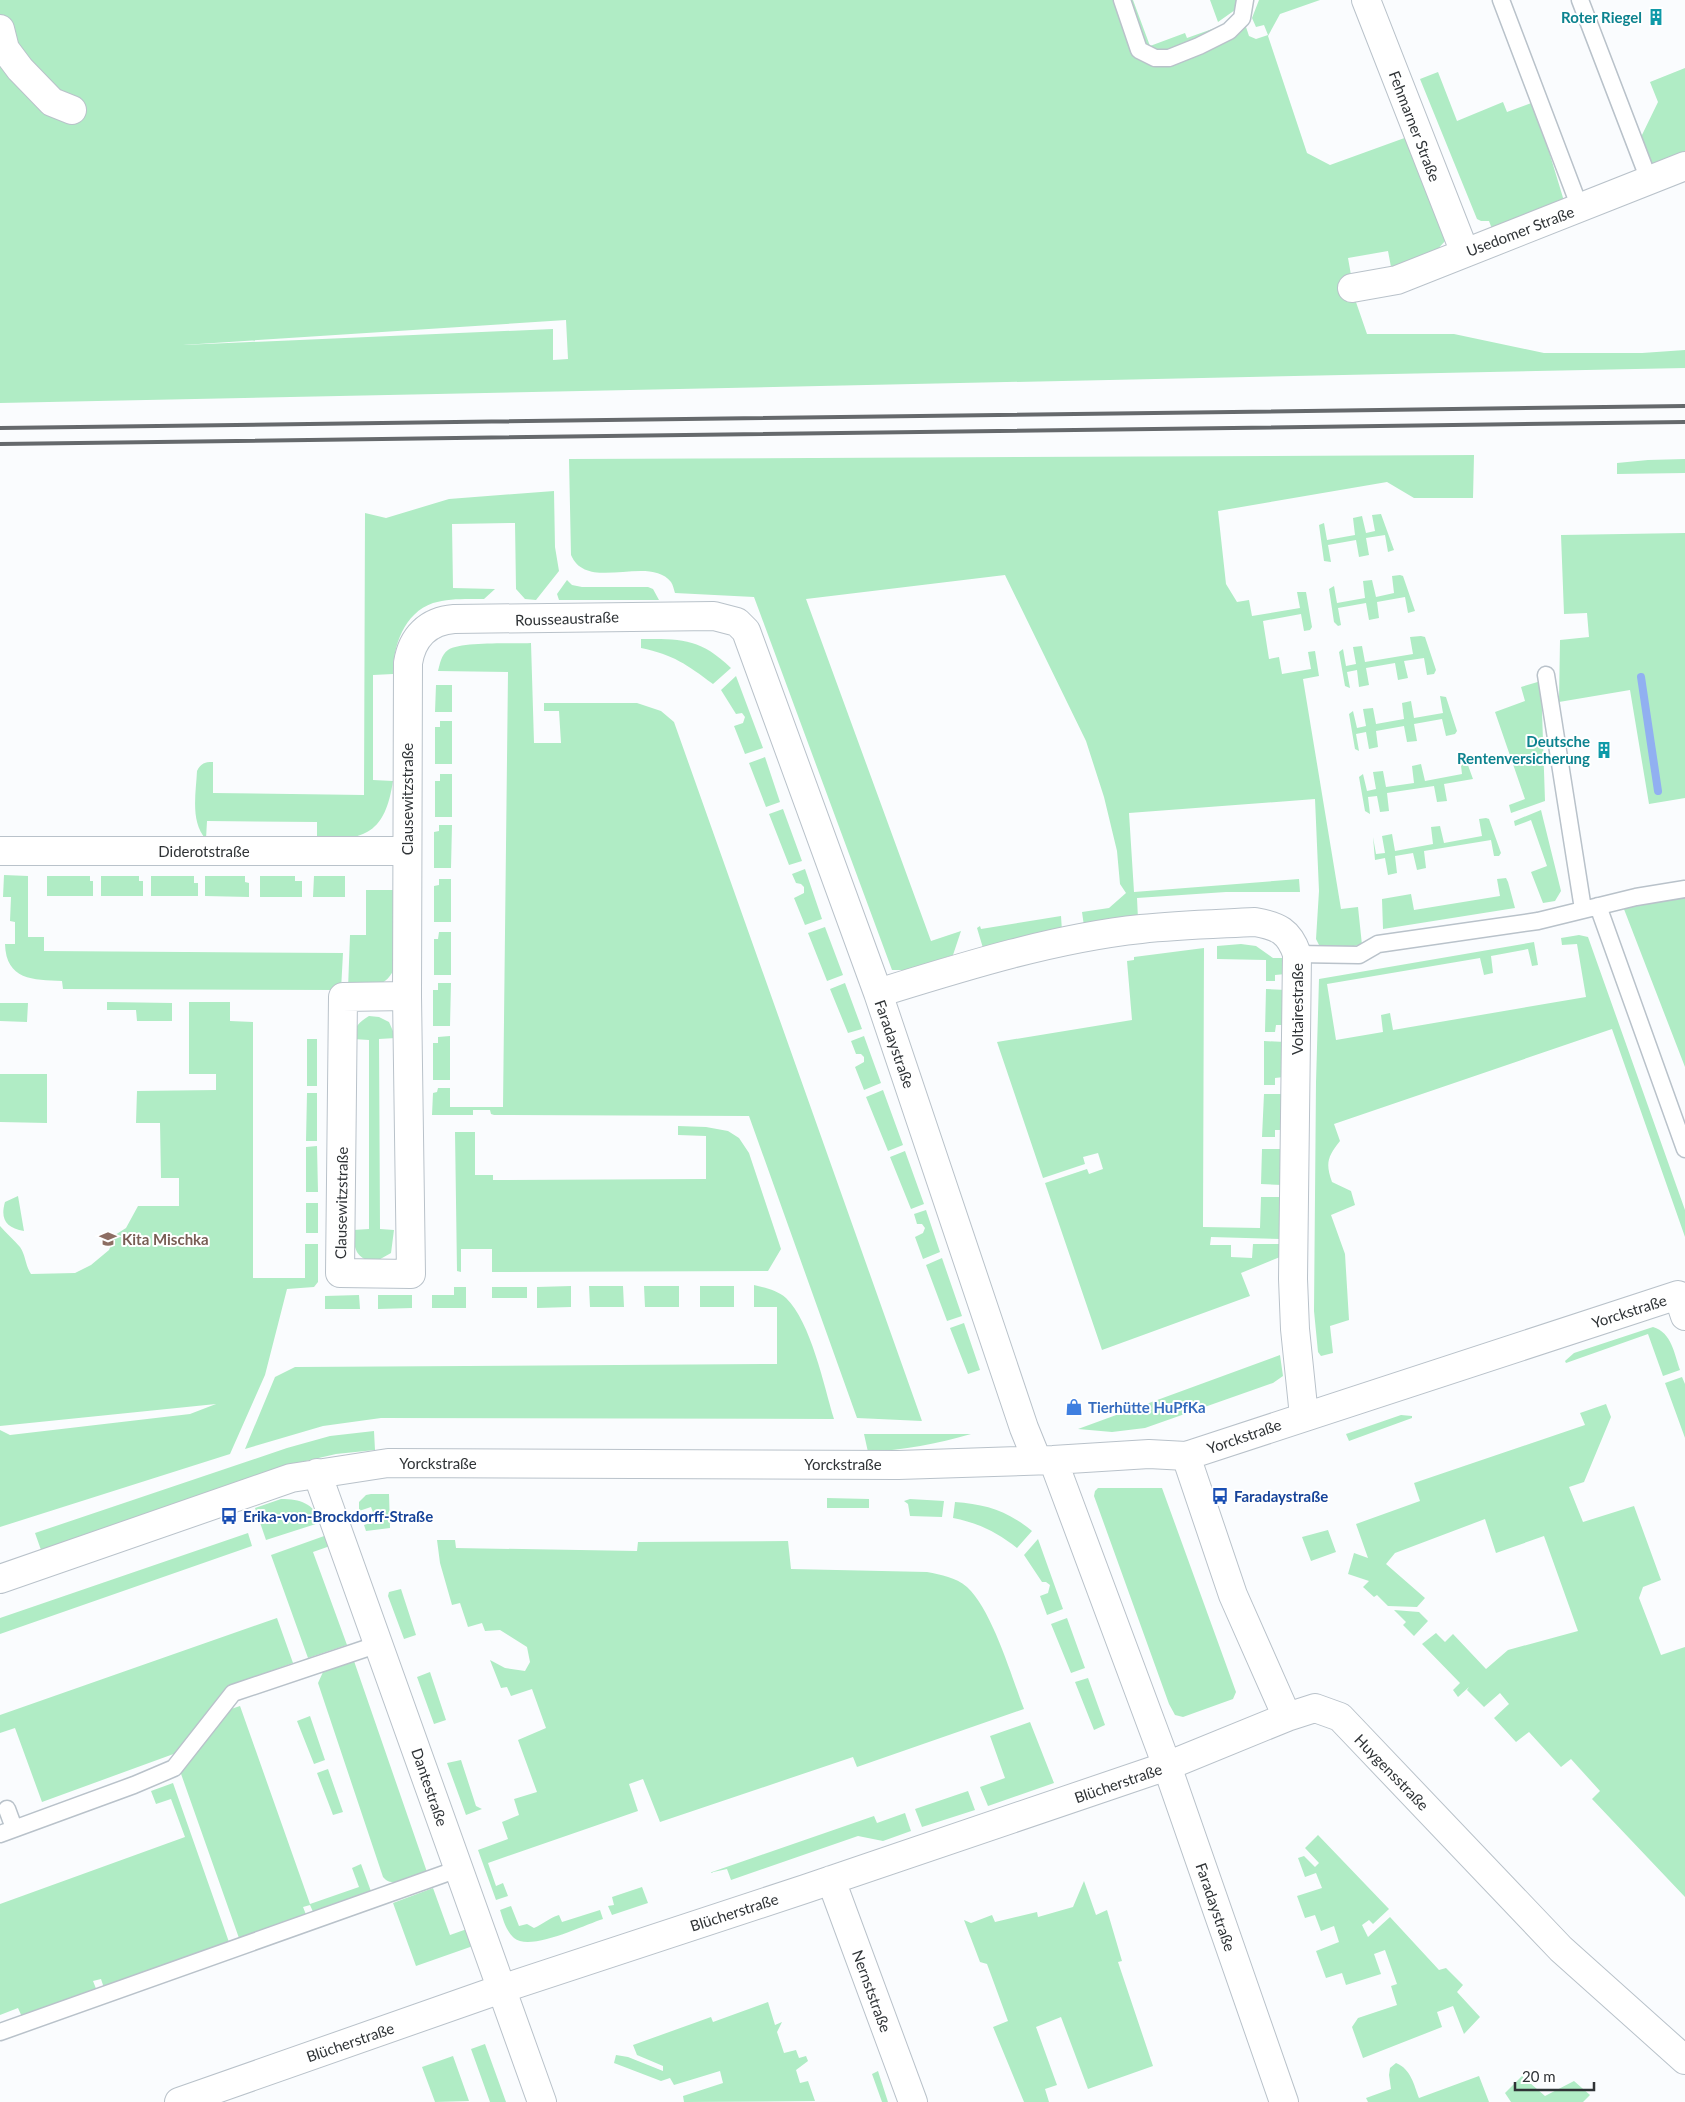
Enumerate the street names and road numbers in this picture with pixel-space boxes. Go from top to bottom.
street label: Fehmarner Straße [1386,68,1444,184]
street label: Usedomer Straße [1464,202,1576,260]
street label: Rousseaustraße [515,607,619,629]
street label: Clausewitzstraße [398,743,416,855]
street label: Diderotstraße [158,842,250,860]
street label: Voltairestraße [1288,963,1306,1055]
street label: Faradaystraße [871,997,919,1091]
street label: Clausewitzstraße [331,1147,351,1259]
street label: Yorckstraße [1589,1290,1669,1332]
street label: Yorckstraße [1204,1415,1284,1457]
street label: Yorckstraße [399,1454,477,1472]
street label: Yorckstraße [804,1455,882,1473]
street label: Huygensstraße [1351,1730,1433,1814]
street label: Dantestraße [408,1746,452,1829]
street label: Blücherstraße [1072,1760,1164,1806]
street label: Faradaystraße [1192,1860,1240,1954]
street label: Blücherstraße [688,1889,780,1935]
street label: Nernststraße [849,1947,895,2035]
street label: Blücherstraße [304,2019,396,2065]

